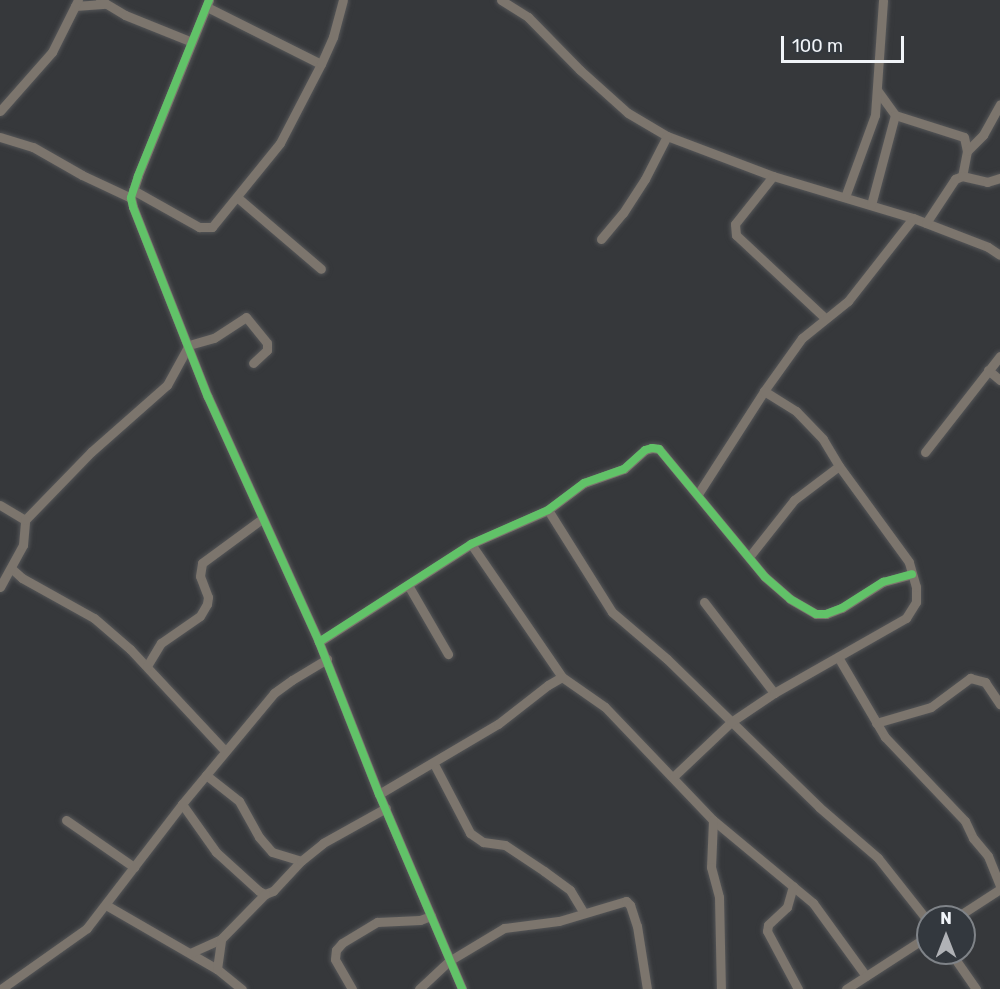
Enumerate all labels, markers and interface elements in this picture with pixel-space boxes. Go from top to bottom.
scale bar [784,24,907,62]
text: 100 m [792,35,843,57]
north arrow [916,905,976,965]
text: N [940,909,952,928]

